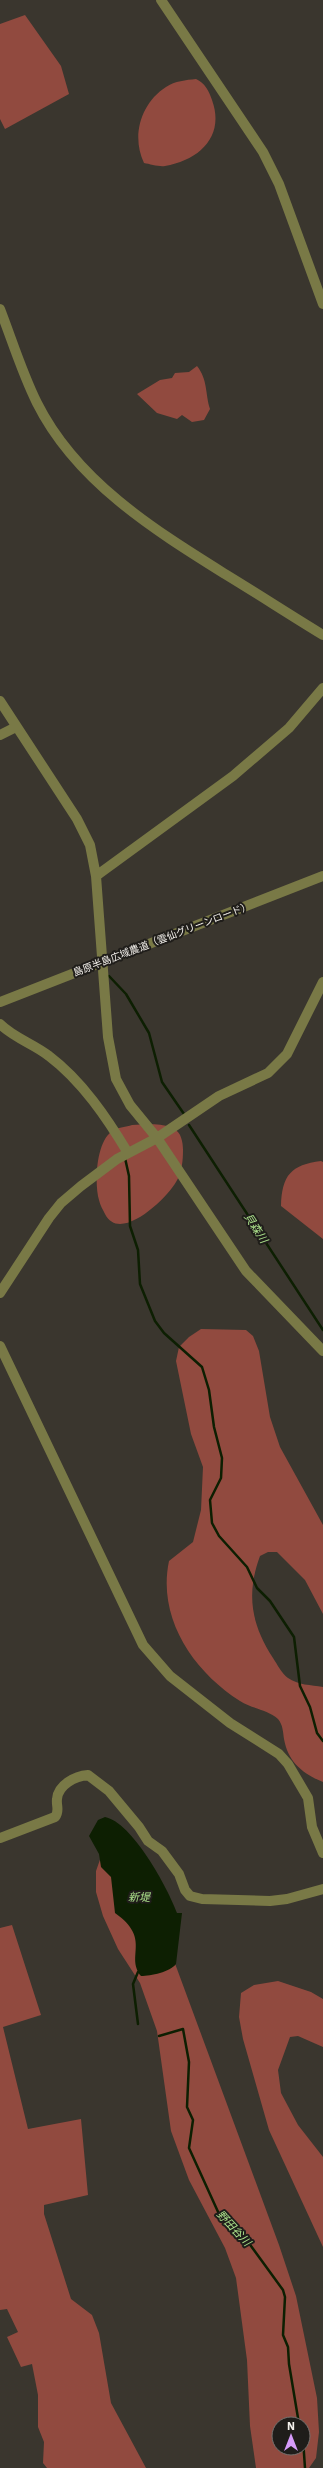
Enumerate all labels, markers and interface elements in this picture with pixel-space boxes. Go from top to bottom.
street label: 島原半島広域農道（雲仙グリーンロード） [71,899,253,979]
water label: 貝森川 [241,1210,271,1246]
water label: 新堤 [128,1890,151,1904]
water label: 野田谷川 [214,2207,255,2250]
north arrow [271,2416,311,2456]
text: N [287,2419,295,2433]

